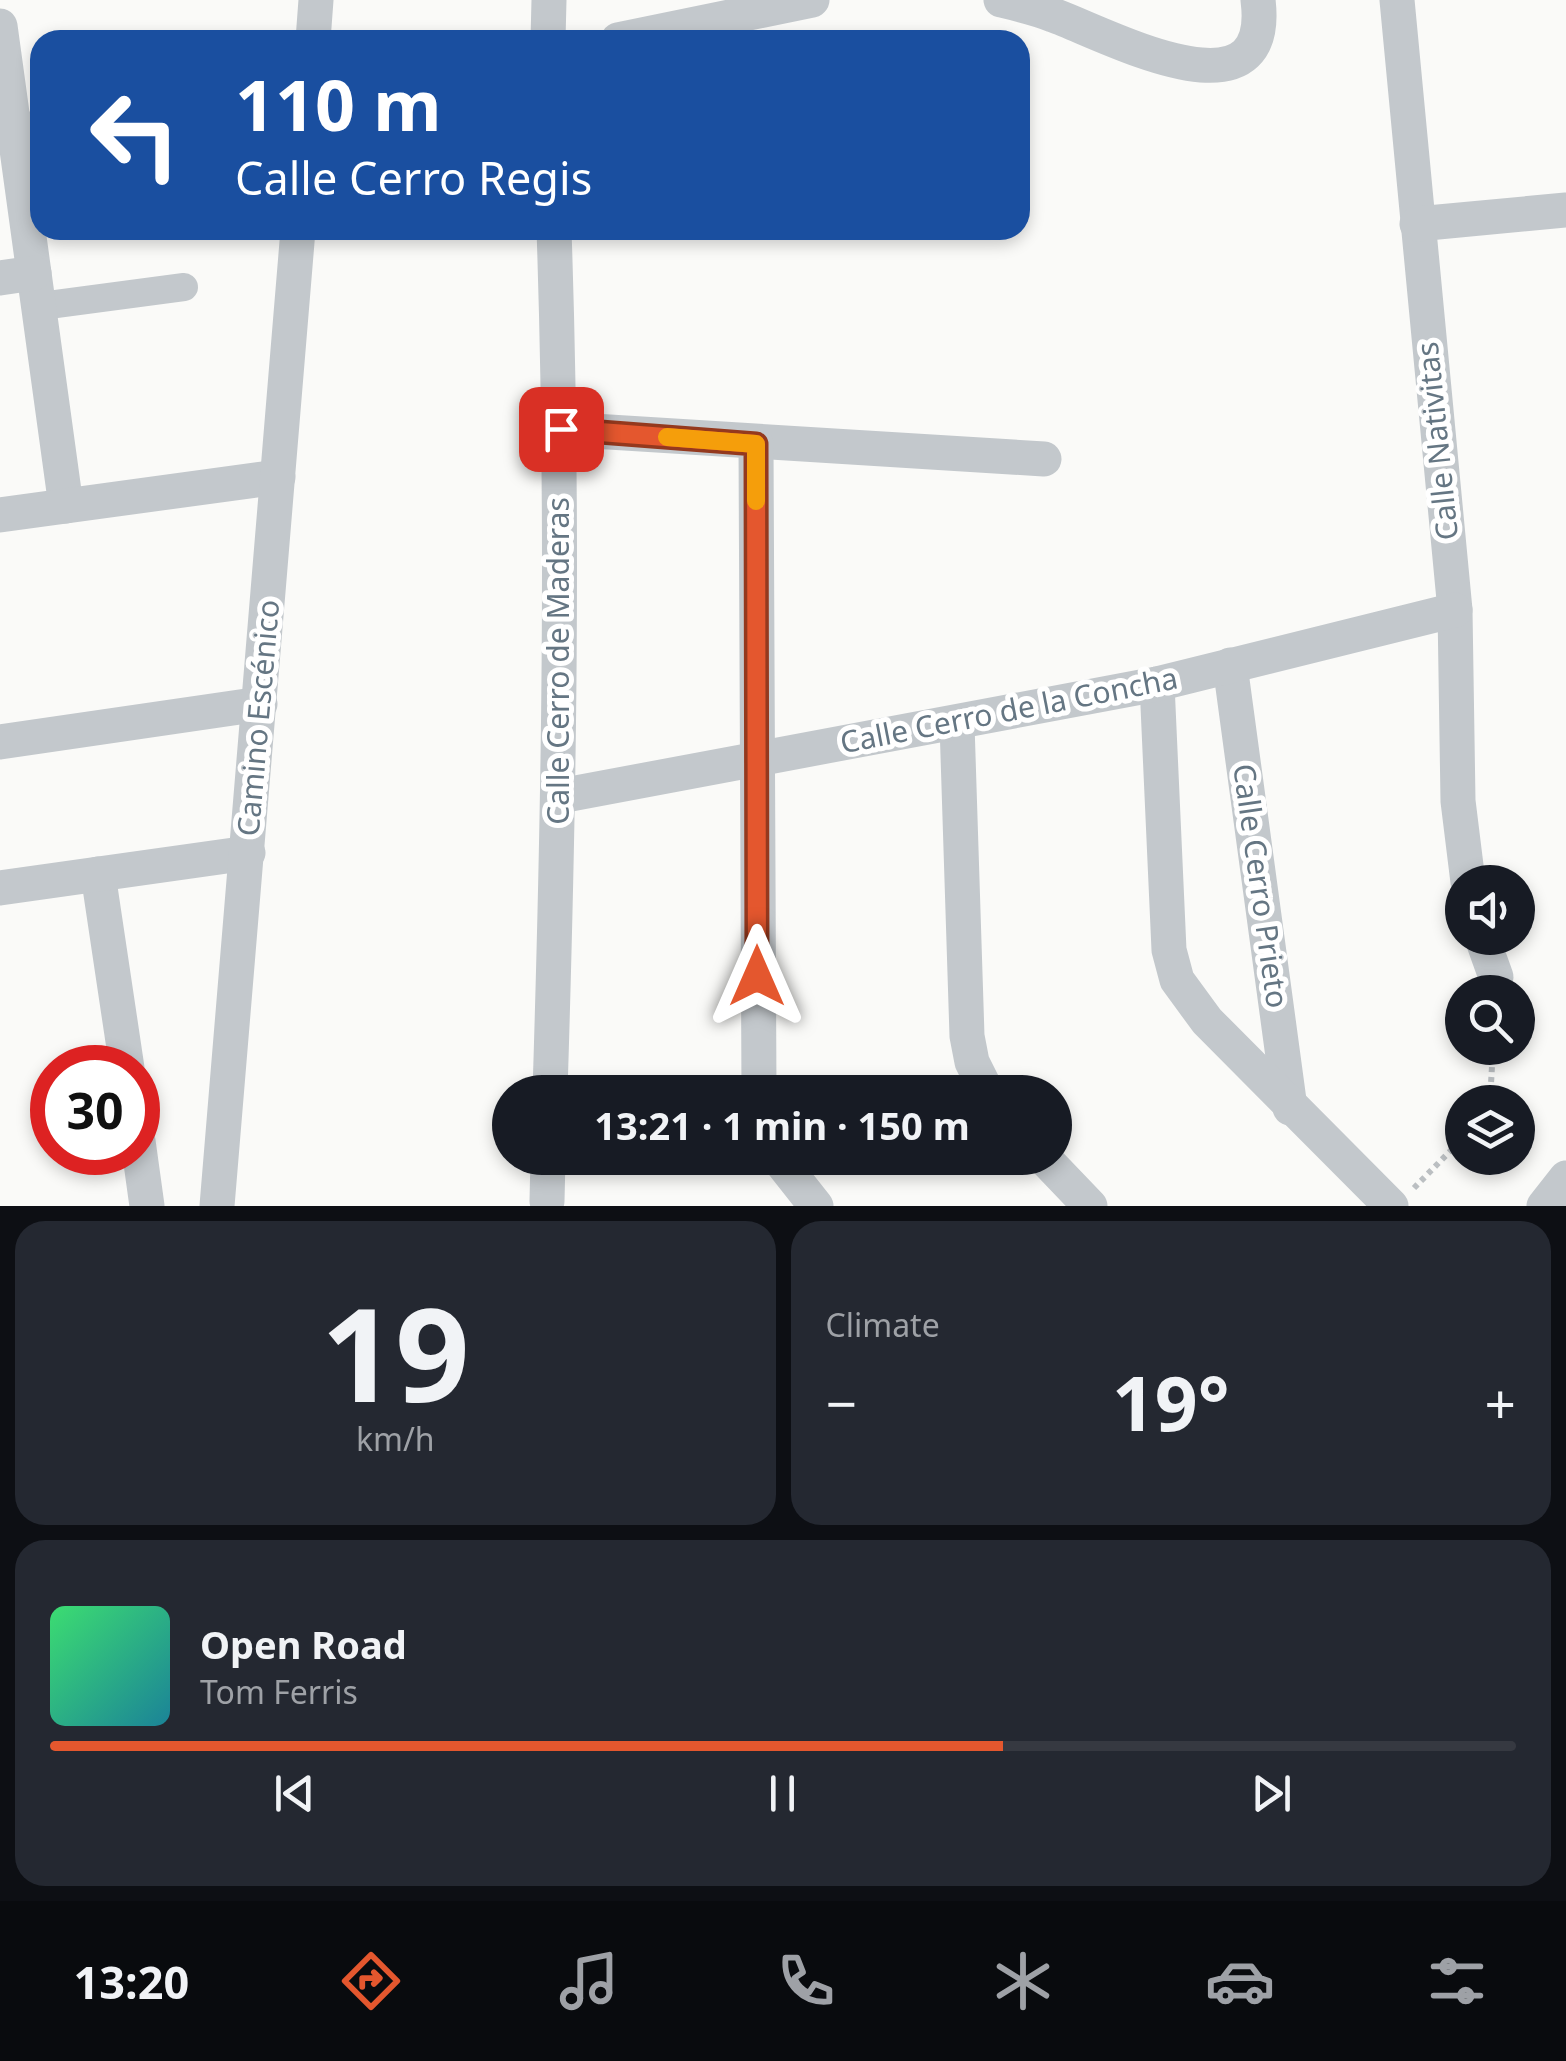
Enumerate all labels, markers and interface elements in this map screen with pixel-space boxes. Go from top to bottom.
text: 110 m [235,56,442,152]
icon: left [70,70,200,200]
text: Calle Cerro Regis [235,147,592,208]
street label: Calle Nativitas [1406,340,1467,542]
pin [519,387,604,472]
icon: arrive [534,402,589,457]
street label: Calle Cerro de Maderas [537,497,578,825]
street label: Camino Escénico [227,598,288,838]
street label: Calle Cerro de la Concha [836,657,1181,762]
street label: Calle Cerro Prieto [1224,761,1299,1011]
map controls [1445,865,1535,1175]
button: sound [1445,865,1535,955]
position arrow [705,924,809,1028]
button: search [1445,975,1535,1065]
speed limit sign: 30 [30,1045,160,1175]
button: layers [1445,1085,1535,1175]
text: 13:21 · 1 min · 150 m [594,1099,970,1151]
text: 19 [321,1263,470,1440]
text: Climate [826,1303,940,1346]
text: 19° [1112,1351,1230,1453]
text: − [826,1365,857,1440]
text: + [1485,1365,1516,1440]
text: km/h [356,1417,435,1460]
text: Open Road [200,1618,407,1670]
text: Tom Ferris [200,1670,358,1713]
icon: previous [267,1766,322,1821]
icon: pause [755,1766,810,1821]
icon: next [1244,1766,1299,1821]
icon: directions [336,1946,406,2016]
icon: music [554,1946,624,2016]
icon: phone [771,1946,841,2016]
icon: climate [988,1946,1058,2016]
icon: car [1205,1946,1275,2016]
icon: filters [1422,1946,1492,2016]
text: 13:20 [74,1951,189,2012]

